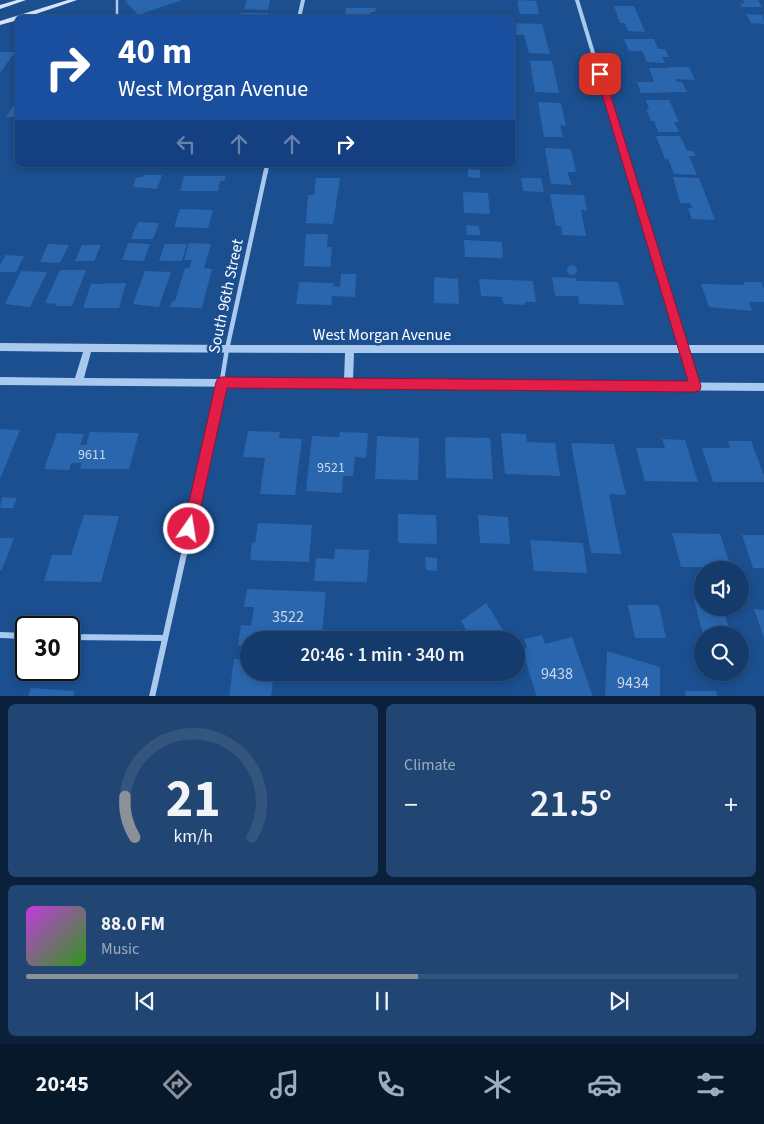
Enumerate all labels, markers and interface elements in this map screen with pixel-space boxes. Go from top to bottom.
text: 40 m [118,27,192,77]
icon: right [35,35,100,100]
pin [579,53,621,95]
icon: arrive [586,60,614,88]
text: West Morgan Avenue [118,73,308,105]
icon: left [172,130,200,158]
icon: ahead [225,130,253,158]
icon: ahead [278,130,306,158]
icon: right [331,130,359,158]
street label: South 96th Street [203,236,249,355]
street label: West Morgan Avenue [313,324,451,346]
house number: 9611 [78,445,106,465]
house number: 9521 [317,458,345,478]
position arrow [162,502,214,554]
map controls [694,561,749,681]
button: sound [694,561,749,616]
house number: 3522 [272,606,304,628]
speed limit sign: 30 [15,616,80,681]
button: search [694,626,749,681]
text: 20:46 · 1 min · 340 m [300,642,465,669]
house number: 9438 [541,663,573,685]
house number: 9434 [617,672,649,694]
text: Climate [404,754,455,776]
text: 21 [166,763,220,837]
text: 21.5° [530,777,612,831]
text: − [404,785,418,825]
text: + [724,785,738,825]
text: km/h [173,824,213,849]
text: 88.0 FM [101,911,165,938]
text: Music [101,938,139,960]
icon: previous [131,987,159,1015]
icon: pause [368,987,396,1015]
icon: next [605,987,633,1015]
icon: directions [160,1067,195,1102]
icon: music [267,1067,302,1102]
icon: phone [373,1067,408,1102]
icon: climate [480,1067,515,1102]
icon: car [587,1067,622,1102]
icon: filters [693,1067,728,1102]
text: 20:45 [36,1068,89,1100]

